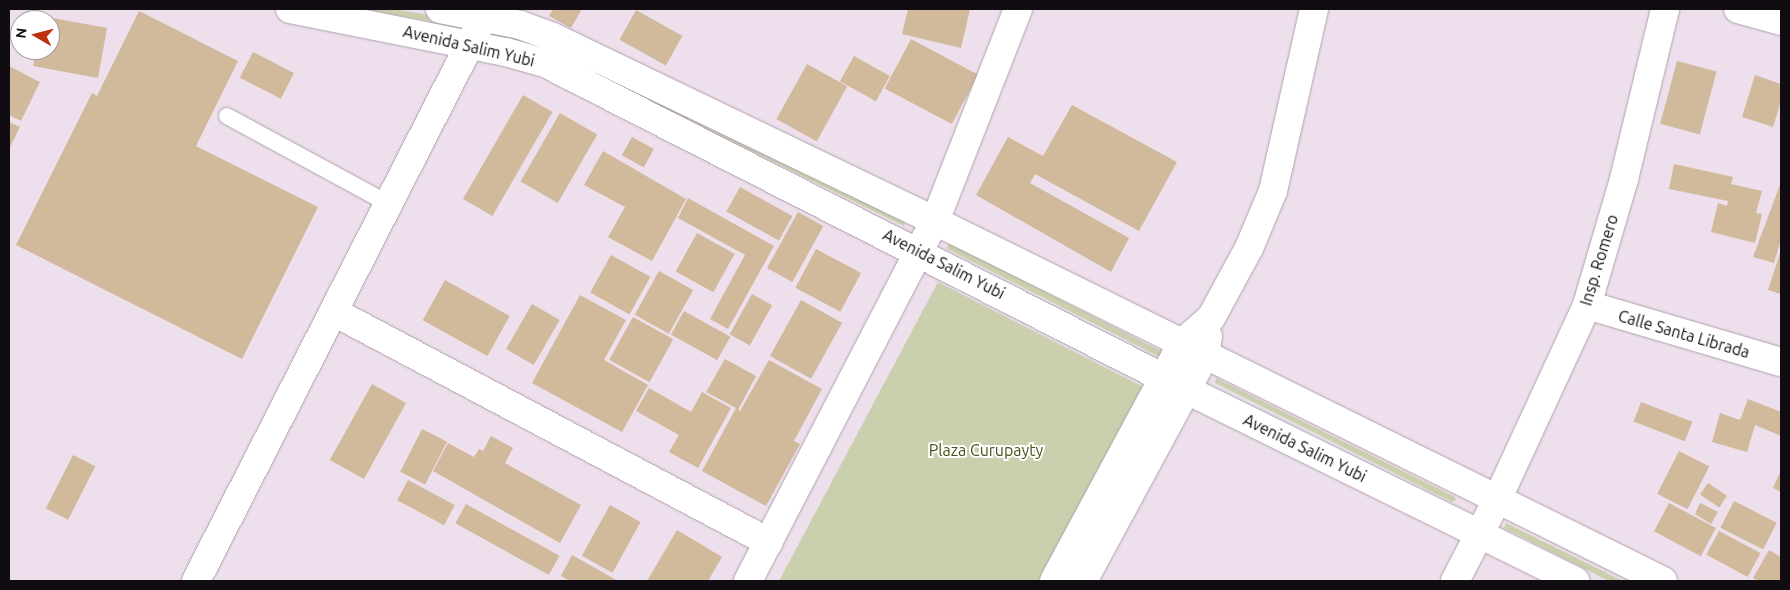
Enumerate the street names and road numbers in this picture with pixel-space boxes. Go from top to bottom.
street label: Avenida Salim Yubi [401,22,537,70]
street label: Insp. Romero [1576,212,1622,308]
street label: Avenida Salim Yubi [880,225,1008,303]
street label: Calle Santa Librada [1616,306,1752,362]
street label: Avenida Salim Yubi [1240,410,1370,486]

